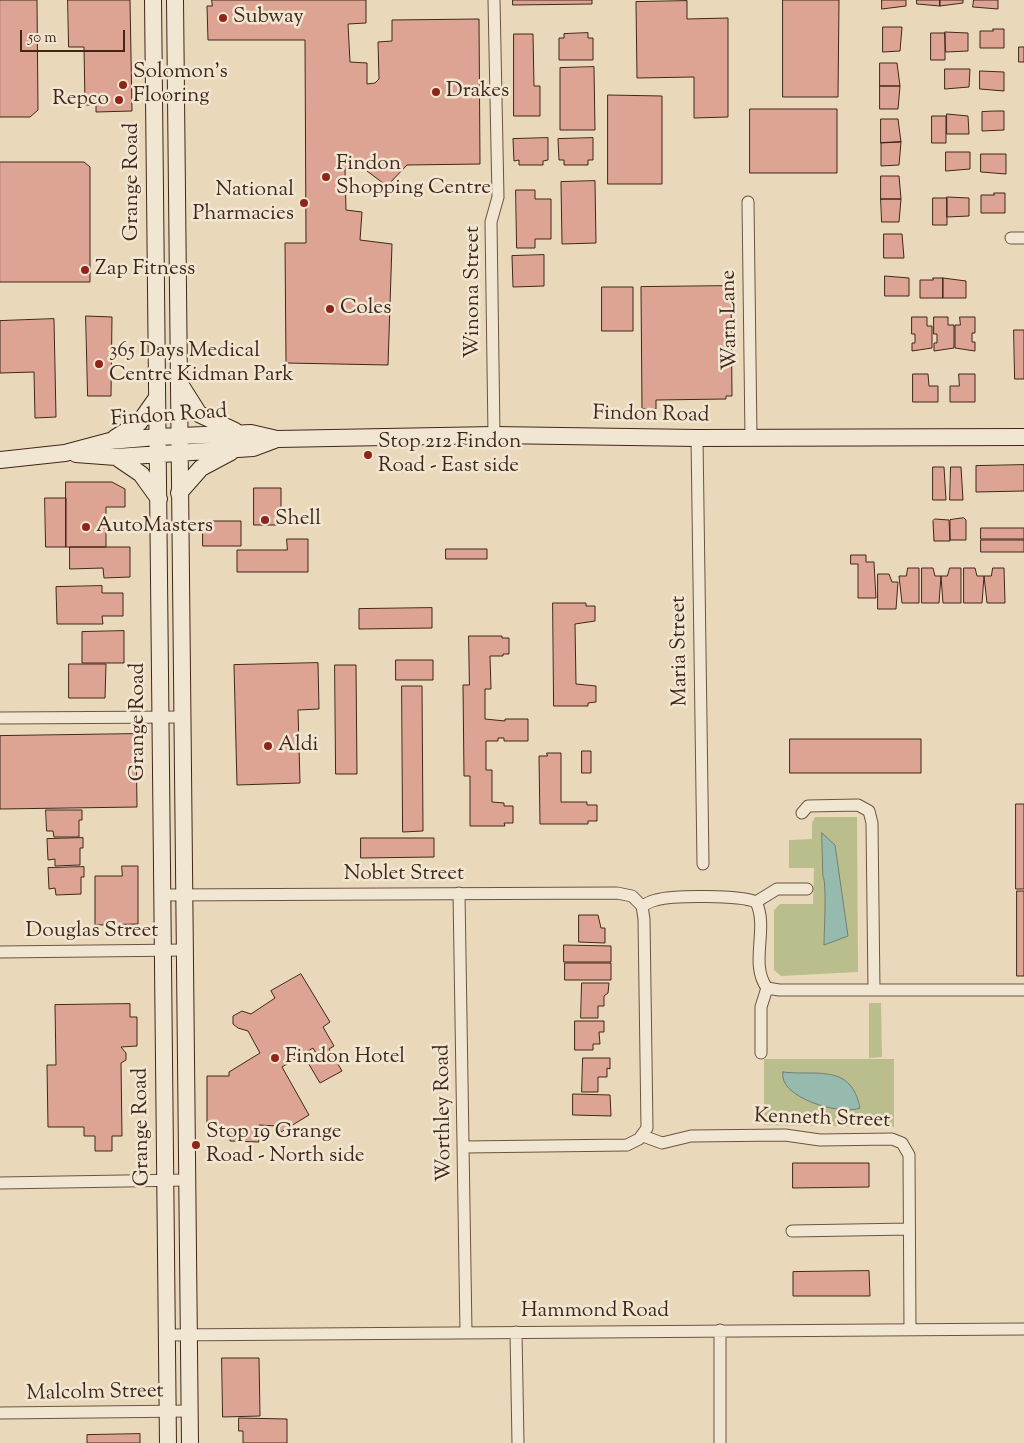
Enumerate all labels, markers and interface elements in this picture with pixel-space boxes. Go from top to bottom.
place label: Subway [233,5,304,31]
marker: Subway [217,12,229,24]
scale bar [22,20,128,52]
text: 50 m [28,28,57,49]
place label: Solomon's Flooring [133,60,228,110]
marker: Solomon's Flooring [117,79,129,91]
place label: Drakes [446,79,509,105]
marker: Drakes [430,86,442,98]
place label: Repco [52,87,109,113]
marker: Repco [113,94,125,106]
street label: Grange Road [120,123,146,241]
place label: Findon Shopping Centre [336,152,491,202]
marker: Findon Shopping Centre [320,171,332,183]
place label: National Pharmacies [192,178,294,228]
marker: National Pharmacies [298,197,310,209]
street label: Winona Street [461,226,487,358]
place label: Zap Fitness [95,257,195,283]
marker: Zap Fitness [79,264,91,276]
street label: Warn Lane [718,270,744,370]
place label: Coles [340,296,391,322]
marker: Coles [324,303,336,315]
place label: 365 Days Medical Centre Kidman Park [109,339,294,389]
marker: 365 Days Medical Centre Kidman Park [93,358,105,370]
street label: Findon Road [110,400,228,434]
street label: Findon Road [592,402,710,430]
place label: Stop 212 Findon Road - East side [378,430,521,480]
marker: Stop 212 Findon Road - East side [362,449,374,461]
place label: Shell [275,507,321,533]
place label: AutoMasters [96,514,213,540]
marker: Shell [259,514,271,526]
marker: AutoMasters [80,521,92,533]
street label: Maria Street [667,595,695,707]
street label: Grange Road [126,663,152,781]
place label: Aldi [278,733,319,759]
marker: Aldi [262,740,274,752]
street label: Noblet Street [344,862,464,888]
street label: Douglas Street [26,919,158,945]
street label: Worthley Road [431,1044,459,1182]
place label: Findon Hotel [285,1045,405,1071]
marker: Findon Hotel [269,1052,281,1064]
street label: Grange Road [129,1068,157,1186]
street label: Kenneth Street [753,1105,891,1135]
place label: Stop 19 Grange Road - North side [206,1120,365,1170]
marker: Stop 19 Grange Road - North side [190,1139,202,1151]
street label: Hammond Road [521,1299,669,1325]
street label: Malcolm Street [26,1380,164,1408]

